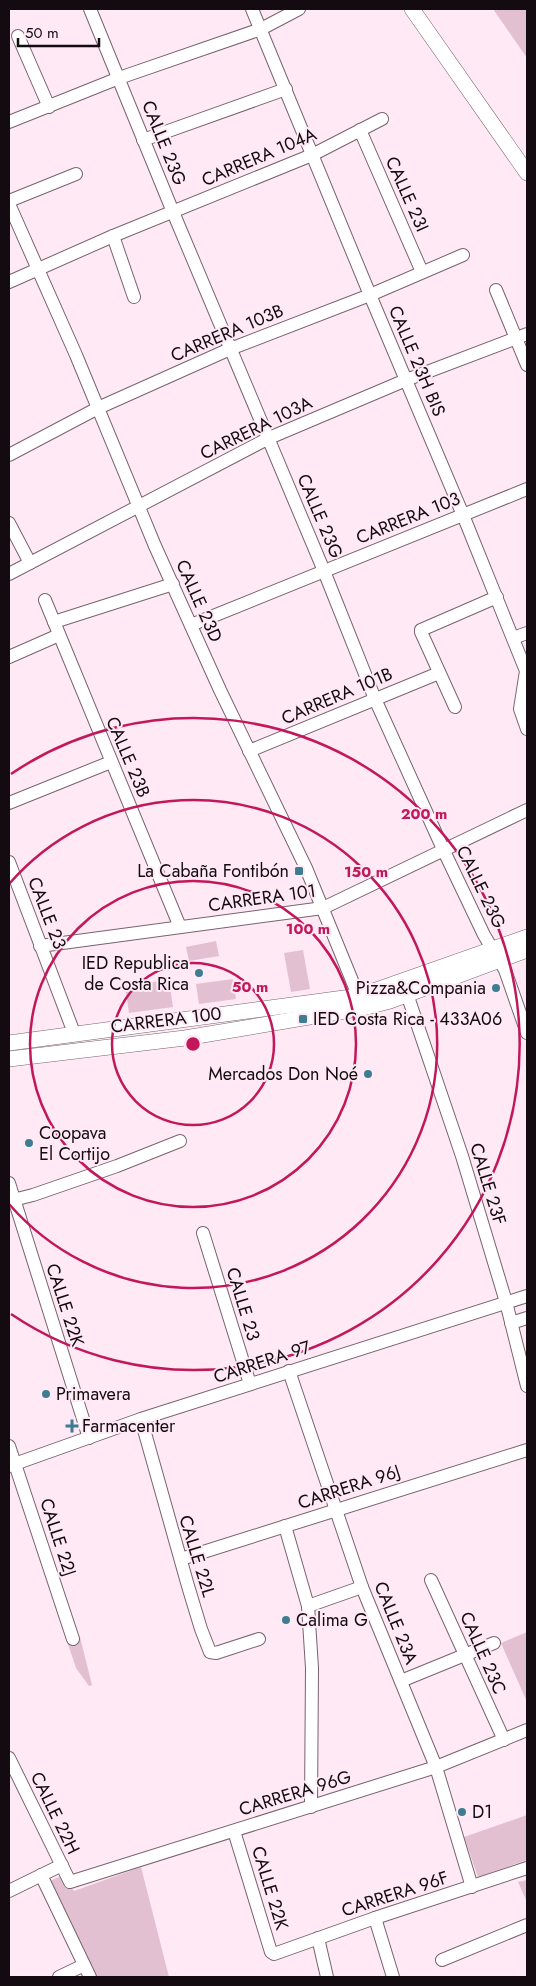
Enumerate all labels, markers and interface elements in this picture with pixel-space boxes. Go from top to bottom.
scale bar [18,15,99,47]
text: 50 m [25,22,59,44]
street label: CALLE 23G [135,97,193,189]
street label: CARRERA 104A [197,121,321,193]
street label: CALLE 23I [379,152,435,236]
street label: CARRERA 103B [167,298,287,368]
street label: CALLE 23H BIS [382,302,452,421]
street label: CARRERA 103A [196,390,316,466]
street label: CALLE 23G [291,470,349,562]
street label: CARRERA 103 [352,485,464,551]
street label: CALLE 23D [169,556,229,646]
street label: CARRERA 101B [277,661,397,731]
street label: CALLE 23B [99,713,157,801]
text: 200 m [401,803,447,825]
street label: CALLE 23G [450,841,512,933]
place label: La Cabaña Fontibón [137,858,289,884]
text: 150 m [344,861,388,883]
marker: La Cabaña Fontibón [293,865,305,877]
street label: CALLE 23 [21,873,73,953]
street label: CARRERA 101 [207,878,317,918]
text: 100 m [286,918,330,940]
place label: IED Republica de Costa Rica [82,950,189,997]
marker: IED Republica de Costa Rica [193,967,205,979]
place label: Pizza&Compania [356,975,486,1001]
text: 50 m [232,976,268,998]
marker: Pizza&Compania [490,982,502,994]
street label: CARRERA 100 [109,1000,223,1040]
place label: IED Costa Rica - 433A06 [313,1006,502,1032]
marker: IED Costa Rica - 433A06 [297,1013,309,1025]
centre of rings [184,1035,202,1053]
place label: Mercados Don Noé [208,1061,358,1087]
marker: Mercados Don Noé [362,1068,374,1080]
place label: Coopava El Cortijo [39,1120,110,1167]
marker: Coopava El Cortijo [23,1137,35,1149]
street label: CALLE 23F [463,1140,513,1228]
street label: CALLE 22K [39,1260,91,1351]
street label: CALLE 23 [220,1264,267,1344]
street label: CARRERA 97 [210,1334,314,1390]
place label: Primavera [56,1381,131,1407]
marker: Primavera [40,1388,52,1400]
place label: Farmacenter [82,1413,176,1439]
marker: Farmacenter [66,1420,78,1432]
street label: CARRERA 96J [294,1458,404,1516]
street label: CALLE 22J [33,1495,83,1579]
street label: CALLE 22L [172,1512,222,1600]
street label: CALLE 23A [368,1578,424,1668]
place label: Calima G [296,1607,368,1633]
street label: CALLE 23C [453,1608,513,1698]
marker: Calima G [280,1614,292,1626]
street label: CARRERA 96G [236,1764,354,1822]
street label: CALLE 22H [24,1767,86,1859]
place label: D1 [472,1799,492,1825]
marker: D1 [456,1806,468,1818]
street label: CALLE 22K [245,1843,295,1934]
street label: CARRERA 96F [338,1864,452,1924]

